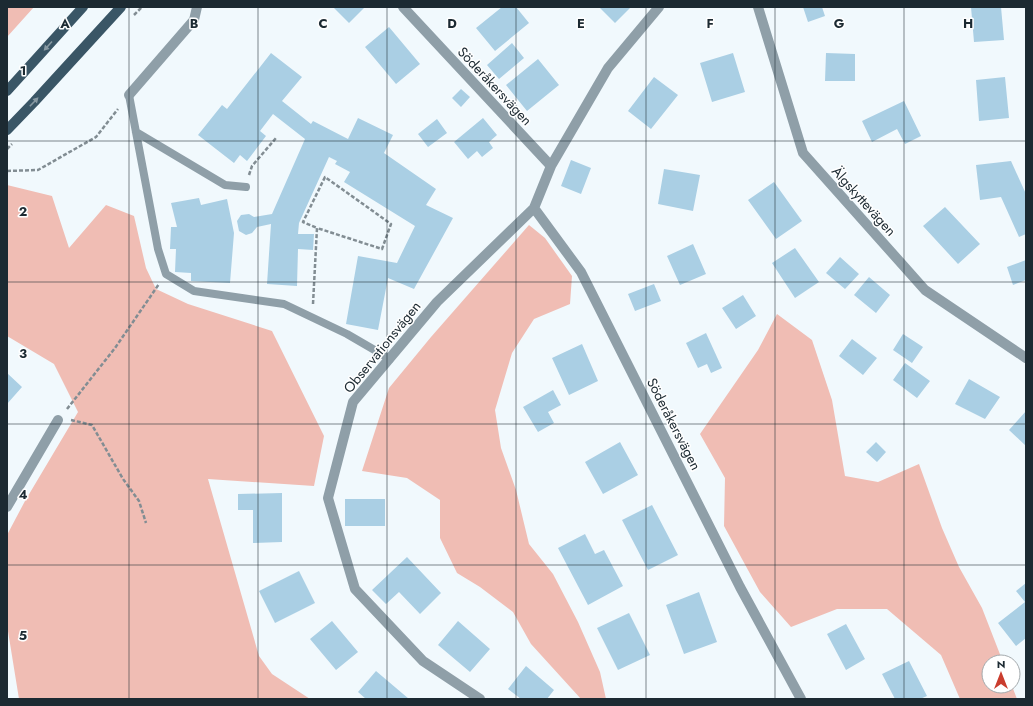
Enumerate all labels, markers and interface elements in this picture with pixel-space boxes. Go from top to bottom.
text: A [59,14,70,33]
text: B [190,14,199,33]
text: C [318,14,328,33]
text: D [447,14,457,33]
text: E [577,14,585,33]
text: F [706,14,714,33]
text: G [834,14,845,33]
text: H [963,14,973,33]
one-way arrow [43,41,52,51]
street label: Söderåkersvägen [453,42,537,130]
text: 1 [20,61,26,80]
one-way arrow [30,97,39,107]
street label: Älgskyttevägen [827,162,901,240]
text: 2 [19,202,27,221]
street label: Observationsvägen [339,297,425,397]
text: 3 [19,344,27,363]
street label: Söderåkersvägen [642,374,706,474]
text: 4 [18,485,28,504]
text: 5 [19,626,27,645]
north arrow [981,654,1021,694]
text: N [997,656,1005,672]

